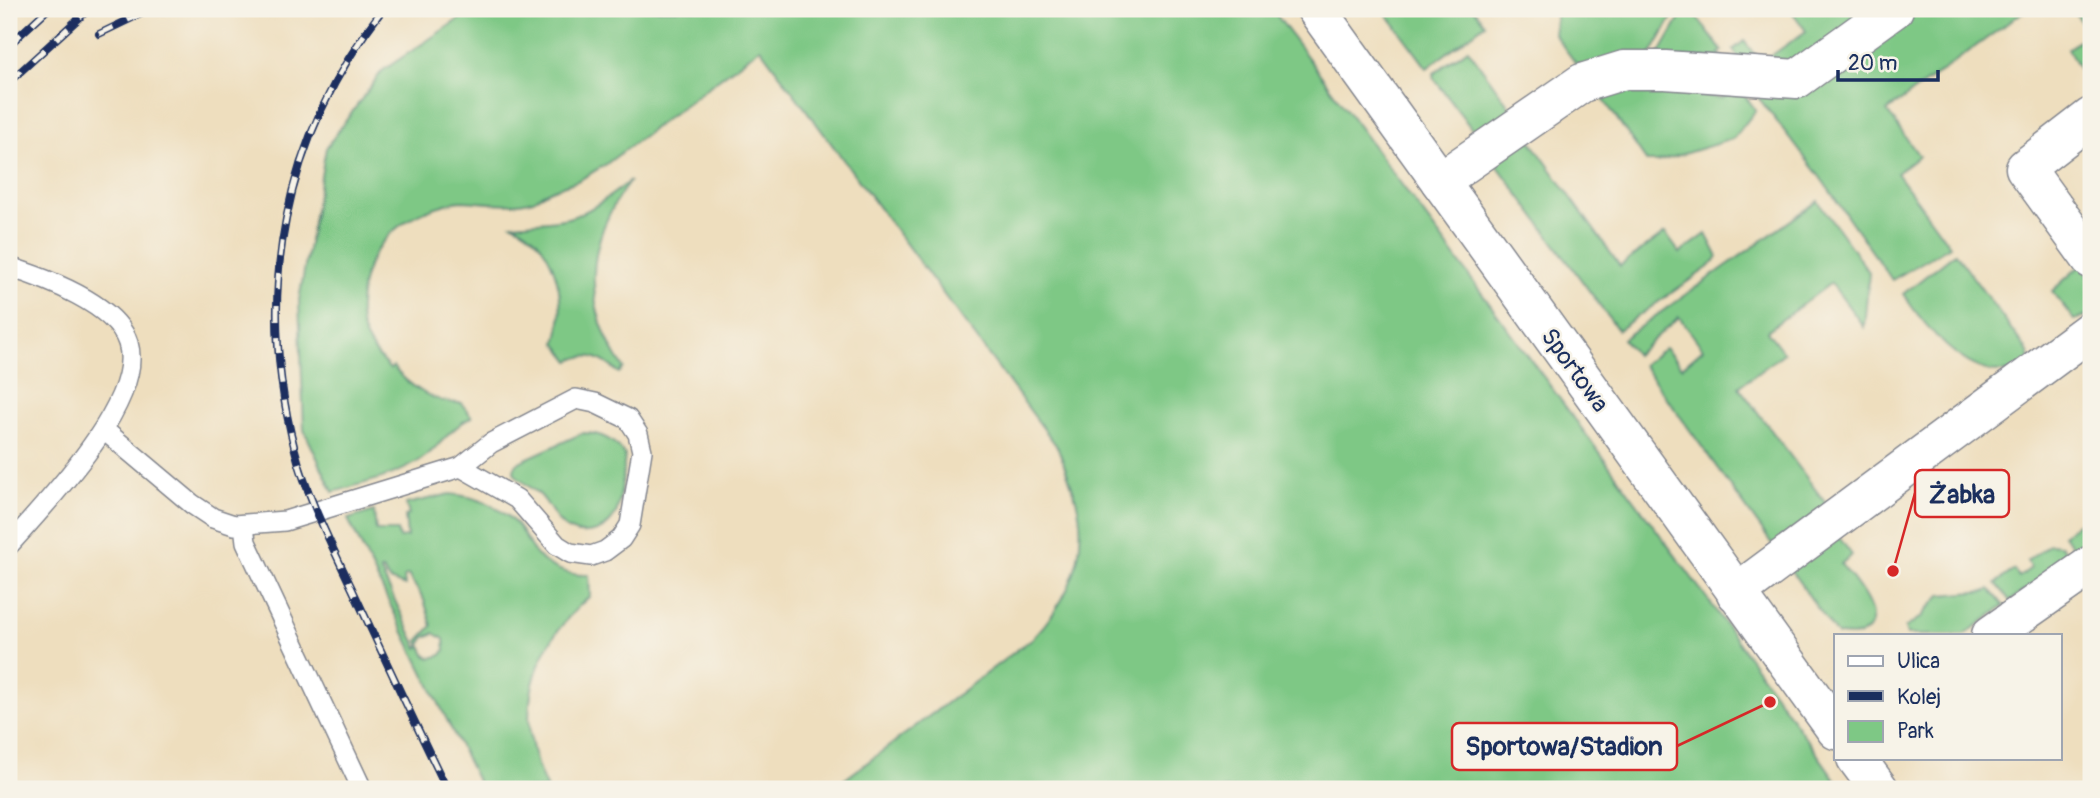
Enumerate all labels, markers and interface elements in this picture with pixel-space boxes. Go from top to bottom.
scale bar [1838,38,1937,82]
text: 20 m [1848,50,1897,77]
street label: Sportowa [1535,323,1615,418]
callout: Żabka [1915,470,2009,517]
text: Żabka [1929,479,1995,511]
legend [1834,634,2062,760]
text: Ulica [1897,648,1940,675]
text: Kolej [1897,684,1941,711]
text: Park [1897,718,1934,745]
callout: Sportowa/Stadion [1452,723,1677,770]
text: Sportowa/Stadion [1465,731,1663,763]

